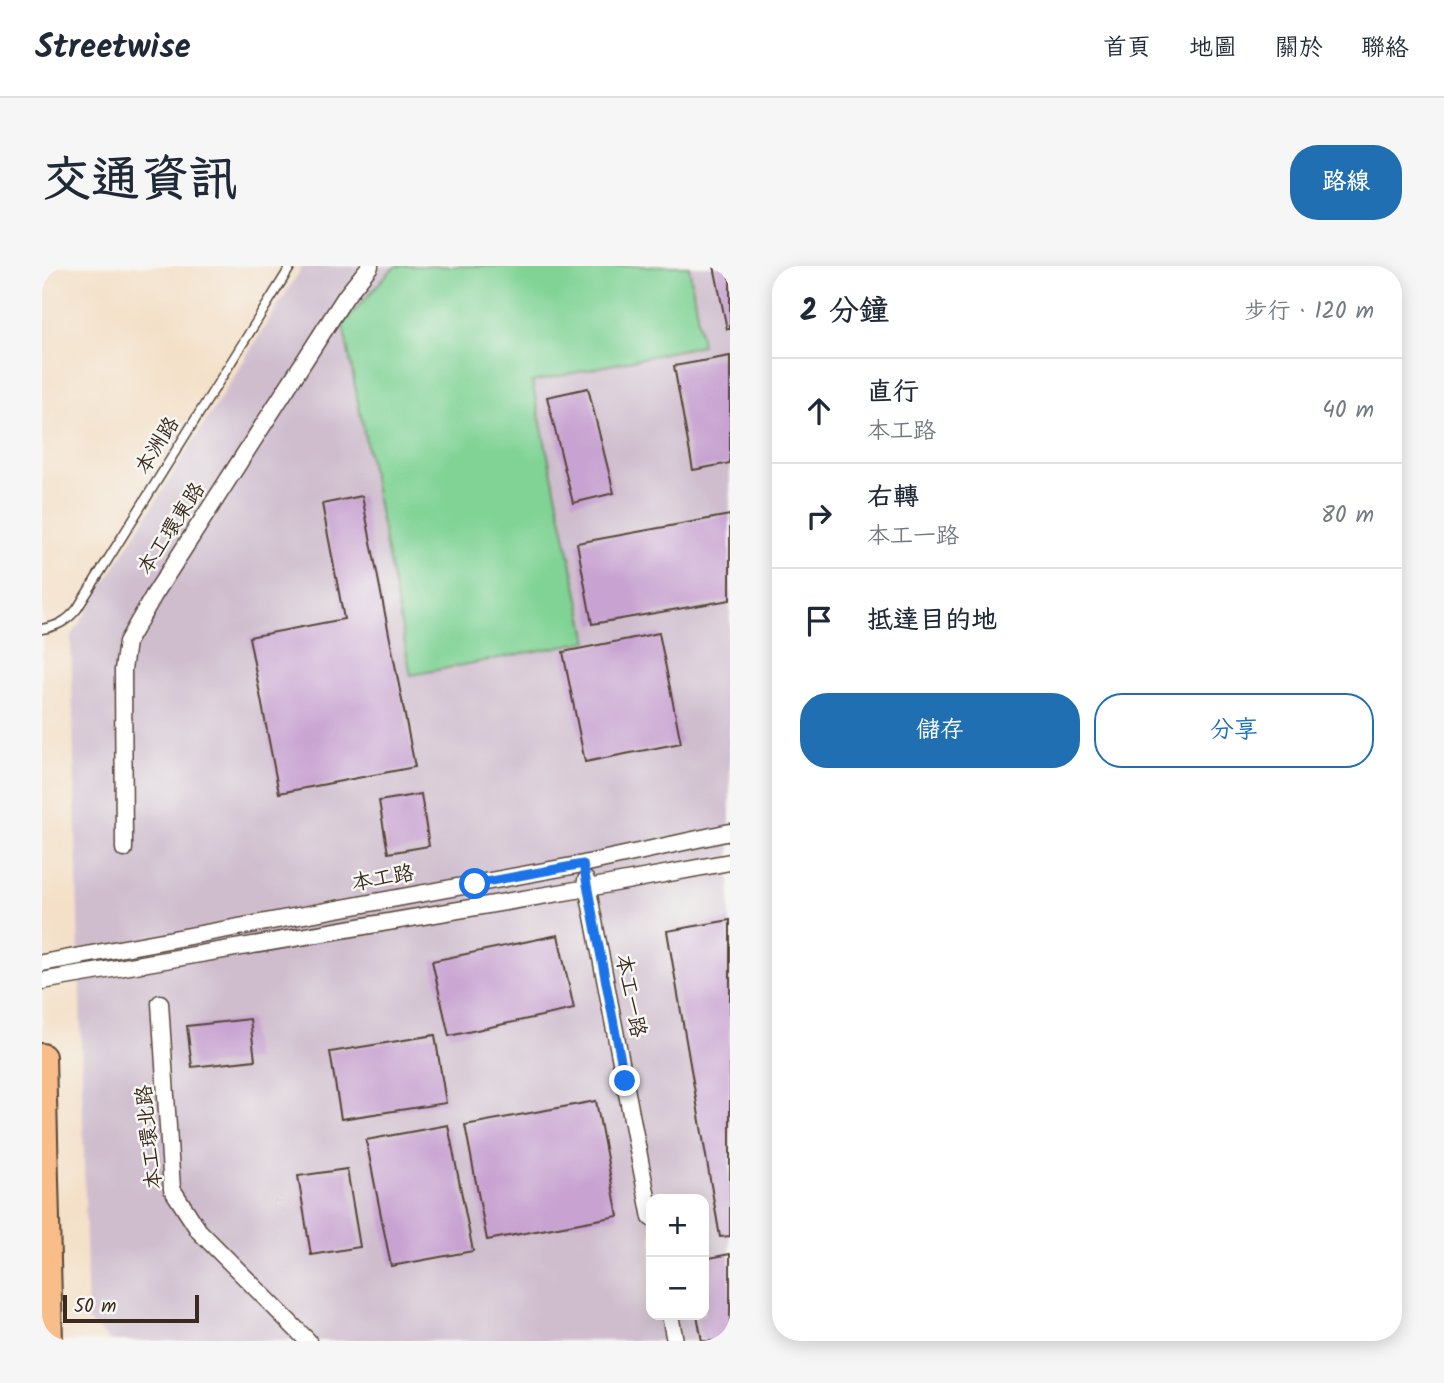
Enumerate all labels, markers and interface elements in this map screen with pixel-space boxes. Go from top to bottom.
text: Streetwise [35,22,191,75]
text: 首頁 [1103,29,1151,68]
text: 地圖 [1189,29,1237,68]
text: 關於 [1275,29,1323,68]
text: 聯絡 [1361,29,1409,68]
text: 交通資訊 [42,143,238,221]
button: 路線 [1290,145,1402,220]
text: 2 分鐘 [800,288,889,336]
text: 步行 · 120 m [1244,294,1374,330]
text: 直行 [867,372,919,414]
icon: ahead [800,392,838,430]
text: 40 m [1322,393,1374,429]
street label: 本洲路 [127,411,189,481]
text: 本工路 [867,414,936,450]
street label: 本工環東路 [130,476,214,582]
text: 右轉 [867,477,919,519]
icon: right [800,497,838,535]
text: 80 m [1321,498,1374,534]
text: 本工一路 [867,519,959,555]
text: 抵達目的地 [867,600,997,642]
icon: arrive [800,602,838,640]
button: 儲存 [800,693,1080,768]
button: 分享 [1094,693,1374,768]
street label: 本工路 [349,857,417,901]
route start [459,868,490,899]
street label: 本工一路 [606,952,654,1040]
route end [609,1065,640,1096]
street label: 本工環北路 [128,1083,172,1191]
map controls [646,1194,709,1320]
button: + [646,1194,709,1257]
button: − [646,1257,709,1320]
scale bar [63,1292,200,1324]
text: 50 m [74,1292,116,1322]

